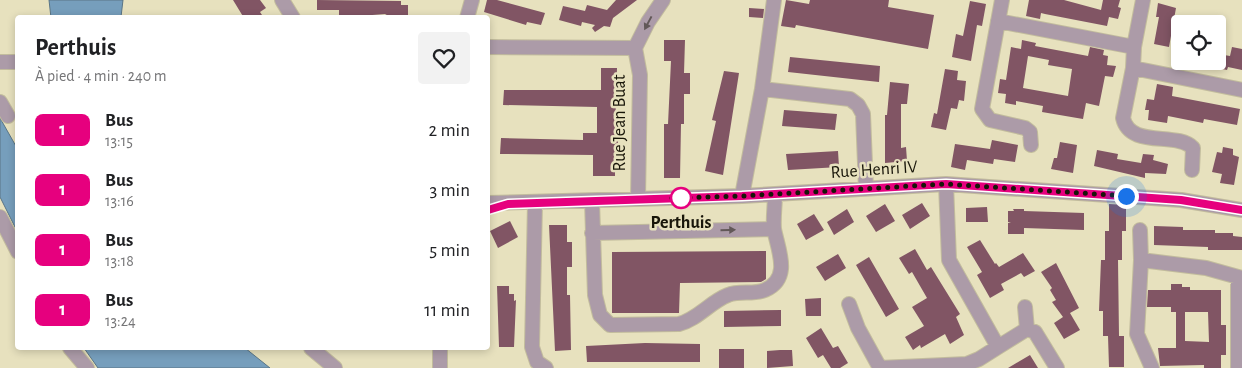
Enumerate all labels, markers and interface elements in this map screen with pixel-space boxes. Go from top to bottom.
map controls [1171,15,1226,70]
button: locate [1171,15,1226,70]
one-way arrow [644,16,652,31]
button: heart [418,32,470,84]
text: Perthuis [35,36,116,60]
text: À pied · 4 min · 240 m [35,68,167,84]
street label: Rue Jean Buat [611,74,629,171]
text: Bus [105,111,133,130]
text: 1 [59,121,66,139]
text: 2 min [429,121,470,140]
text: 13:15 [105,133,133,149]
street label: Rue Henri IV [830,158,919,182]
text: Bus [105,171,133,190]
text: 1 [59,181,66,199]
text: 3 min [429,181,470,200]
your location [1114,184,1139,209]
marker: Perthuis [670,187,692,209]
text: 13:16 [105,193,134,209]
place label: Perthuis [651,214,712,232]
one-way arrow [721,226,737,234]
text: Bus [105,231,133,250]
text: 1 [59,241,66,259]
text: 5 min [429,241,470,260]
text: 13:18 [105,253,134,269]
text: Bus [105,291,133,310]
text: 1 [59,301,66,319]
text: 11 min [424,301,470,320]
text: 13:24 [105,313,136,329]

